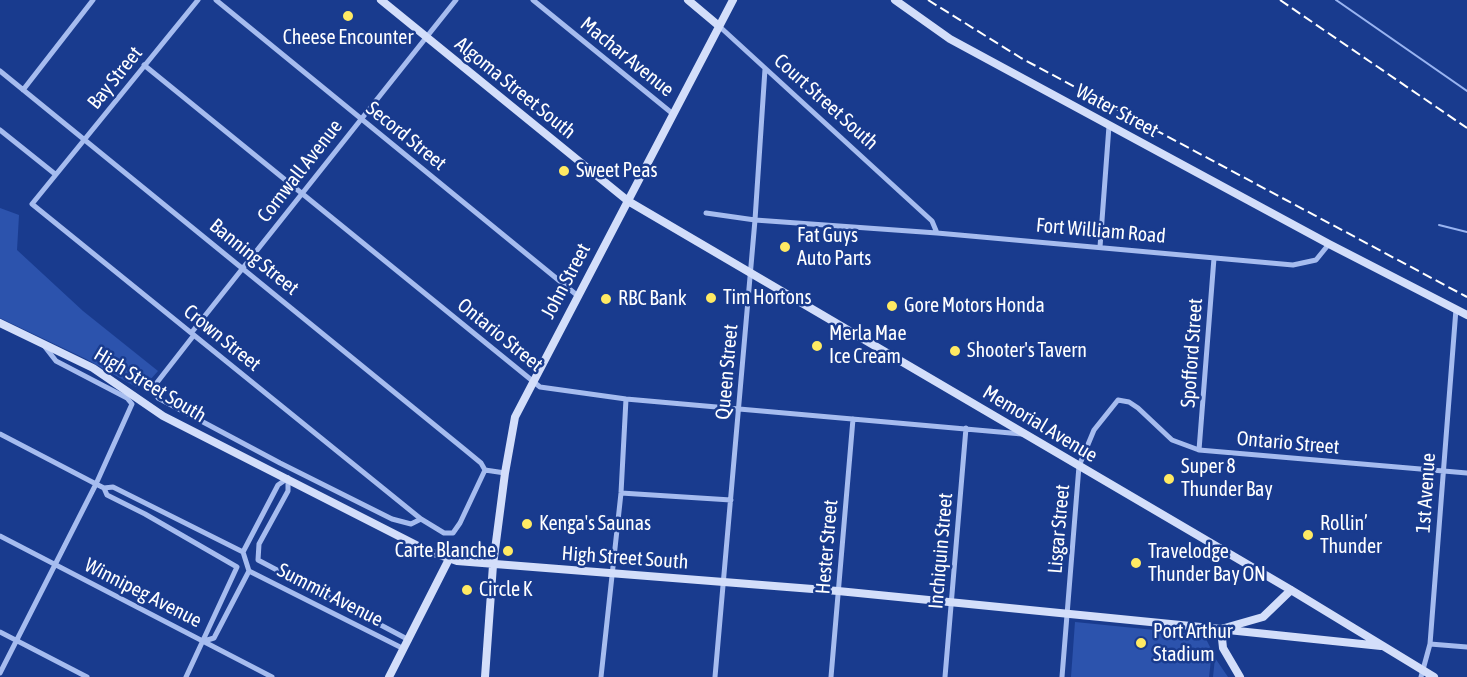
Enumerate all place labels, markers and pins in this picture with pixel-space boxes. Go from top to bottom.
marker: Cheese Encounter [341,9,355,23]
place label: Cheese Encounter [283,26,413,50]
place label: Sweet Peas [576,159,658,183]
marker: Sweet Peas [557,164,571,178]
place label: Fat Guys Auto Parts [797,224,871,271]
marker: Fat Guys Auto Parts [778,240,792,254]
place label: Tim Hortons [723,286,812,310]
place label: RBC Bank [618,287,686,311]
marker: Tim Hortons [704,291,718,305]
marker: RBC Bank [599,292,613,306]
place label: Gore Motors Honda [904,294,1045,318]
marker: Gore Motors Honda [885,299,899,313]
place label: Merla Mae Ice Cream [829,322,906,369]
marker: Merla Mae Ice Cream [810,339,824,353]
place label: Shooter's Tavern [967,339,1087,363]
marker: Shooter's Tavern [948,344,962,358]
place label: Super 8 Thunder Bay [1181,455,1273,502]
marker: Super 8 Thunder Bay [1162,472,1176,486]
place label: Kenga's Saunas [539,512,651,536]
place label: Rollin’ Thunder [1320,512,1382,559]
marker: Kenga's Saunas [520,517,534,531]
marker: Rollin’ Thunder [1301,528,1315,542]
place label: Carte Blanche [395,539,496,563]
place label: Travelodge Thunder Bay ON [1148,540,1266,587]
marker: Carte Blanche [501,544,515,558]
marker: Travelodge Thunder Bay ON [1129,556,1143,570]
place label: Circle K [479,578,533,602]
marker: Circle K [460,583,474,597]
place label: Port Arthur Stadium [1153,620,1233,667]
marker: Port Arthur Stadium [1134,636,1148,650]

